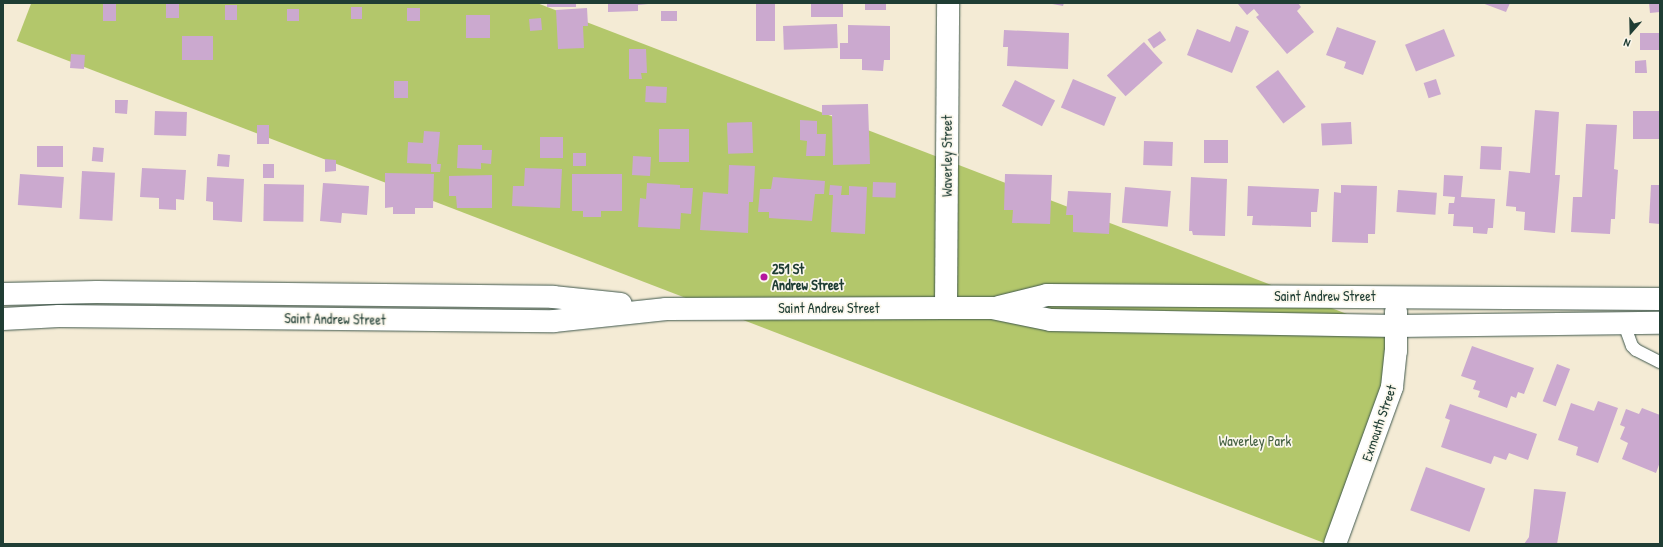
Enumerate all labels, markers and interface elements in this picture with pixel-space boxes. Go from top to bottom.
north arrow [1611,12,1651,52]
text: N [1622,36,1632,51]
street label: Waverley Street [939,115,955,197]
place label: 251 St Andrew Street [772,261,844,294]
marker: 251 St Andrew Street [759,272,769,282]
street label: Saint Andrew Street [1274,288,1376,304]
street label: Saint Andrew Street [778,300,880,316]
street label: Saint Andrew Street [284,310,386,328]
street label: Exmouth Street [1358,383,1400,463]
park label: Waverley Park [1219,433,1291,449]

